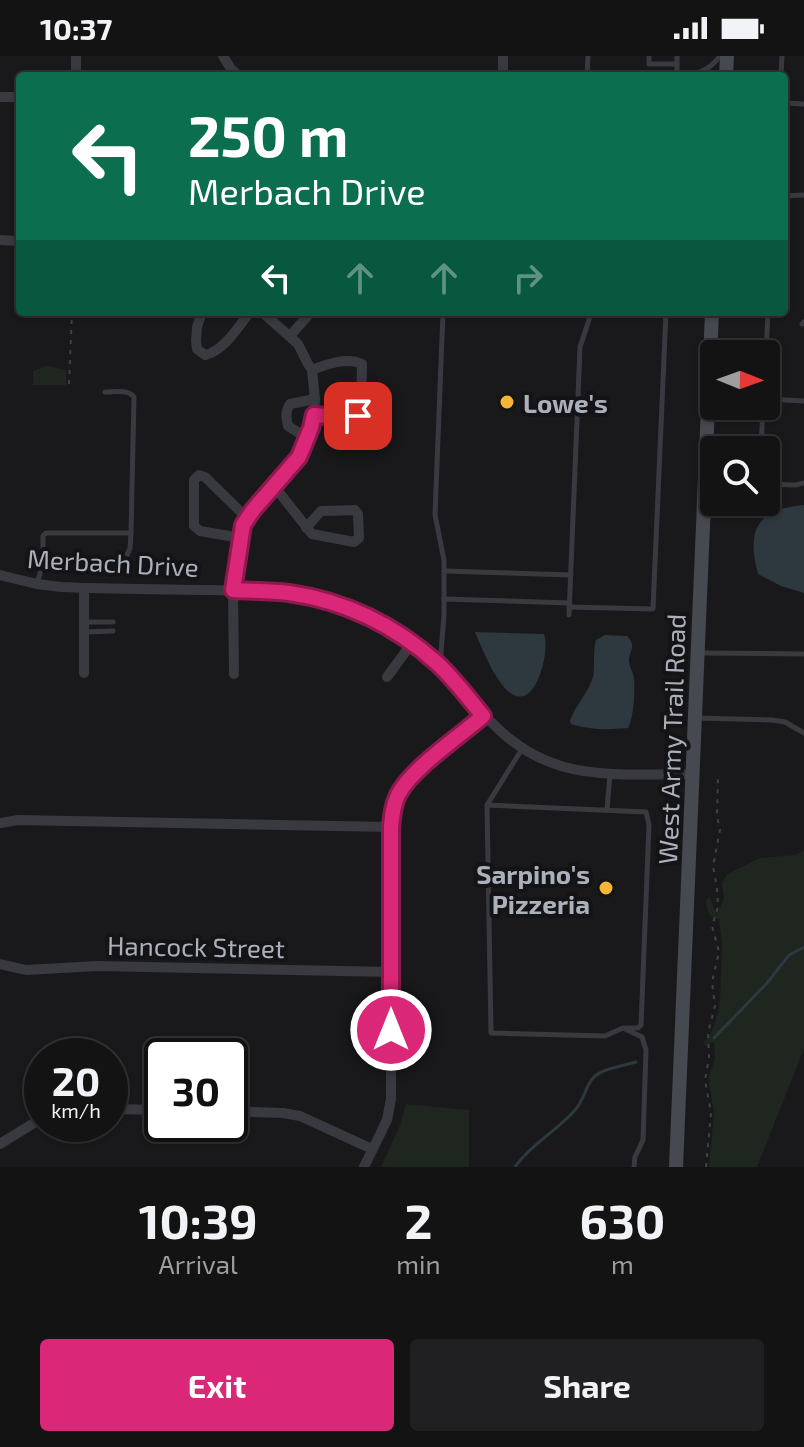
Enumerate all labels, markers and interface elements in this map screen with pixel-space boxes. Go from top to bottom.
text: 10:37 [40,10,112,46]
text: 250 m [188,101,348,168]
icon: left [56,104,160,208]
text: Merbach Drive [188,169,426,212]
icon: left [254,256,298,300]
icon: ahead [338,256,382,300]
icon: ahead [422,256,466,300]
icon: right [506,256,550,300]
north arrow [700,340,780,420]
map controls [700,340,780,516]
pin [324,382,392,450]
place label: Lowe's [523,387,608,418]
marker: Lowe's [498,393,516,411]
icon: arrive [336,394,380,438]
button: search [700,436,780,516]
street label: Merbach Drive [26,542,200,582]
street label: West Army Trail Road [651,613,691,865]
place label: Sarpino's Pizzeria [476,858,590,919]
marker: Sarpino's Pizzeria [597,879,615,897]
street label: Hancock Street [107,929,285,963]
position arrow [349,988,433,1072]
speed limit sign: 30 [144,1038,248,1142]
text: 20 [52,1056,100,1104]
text: km/h [51,1098,101,1122]
text: 10:39 [139,1191,258,1249]
text: 2 [405,1191,432,1249]
text: 630 [579,1191,665,1249]
text: Arrival [159,1248,238,1279]
text: min [396,1248,441,1279]
text: m [611,1248,634,1279]
button: Exit [40,1339,394,1431]
button: Share [410,1339,764,1431]

